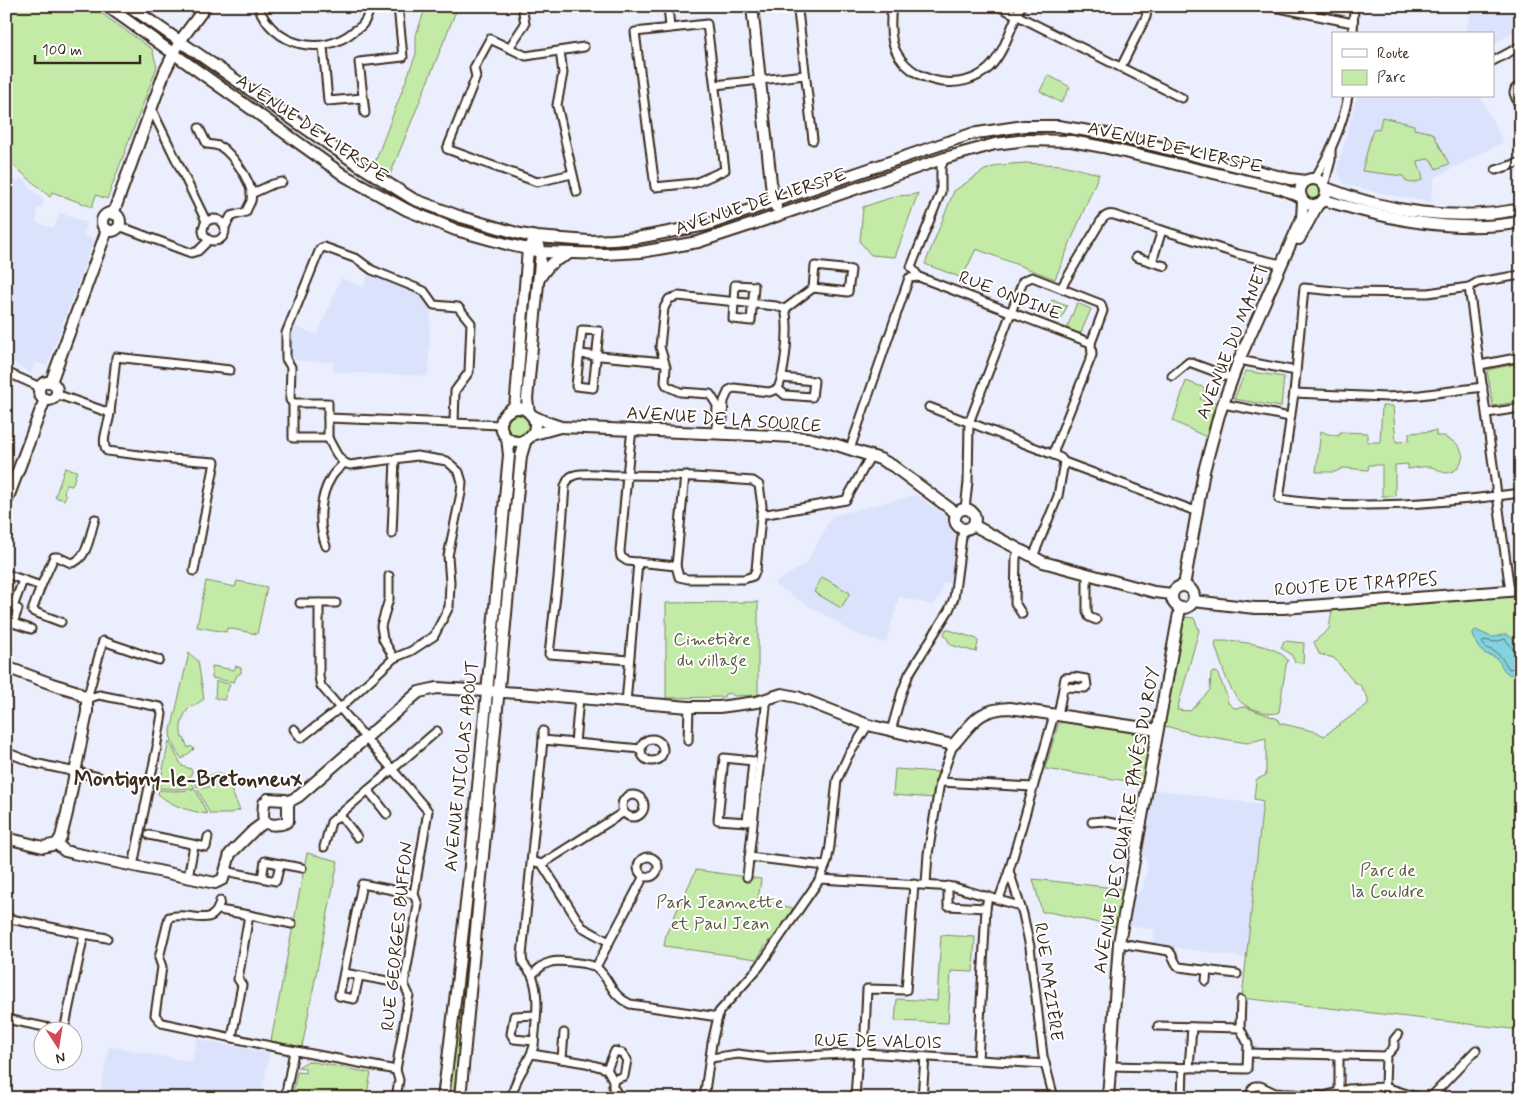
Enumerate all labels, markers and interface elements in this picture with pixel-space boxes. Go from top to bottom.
scale bar [35,32,140,64]
legend [1332,32,1494,98]
text: 100 m [42,41,82,61]
text: Route [1377,44,1410,64]
text: Parc [1377,68,1405,88]
street label: AVENUE DE KIERSPE [231,69,393,189]
street label: AVENUE DE KIERSPE [1085,116,1265,180]
street label: AVENUE DE KIERSPE [672,163,850,241]
street label: AVENUE DU MANET [1191,261,1275,423]
street label: RUE ONDINE [955,265,1065,327]
street label: AVENUE DE LA SOURCE [626,401,822,439]
street label: ROUTE DE TRAPPES [1274,567,1438,603]
park label: Cimetière du village [673,628,751,675]
street label: AVENUE NICOLAS ABOUT [439,659,485,873]
street label: AVENUE DES QUATRE PAVÉS DU ROY [1088,664,1166,975]
district label: Montigny-le-Bretonneux [74,766,303,795]
street label: RUE GEORGES BUFFON [376,840,420,1032]
park label: Parc de la Couldre [1351,859,1425,904]
park label: Park Jeannette et Paul Jean [656,891,784,936]
street label: RUE MAZIÈRE [1028,921,1068,1043]
north arrow [32,1022,82,1072]
street label: RUE DE VALOIS [814,1029,942,1055]
text: N [54,1048,67,1068]

